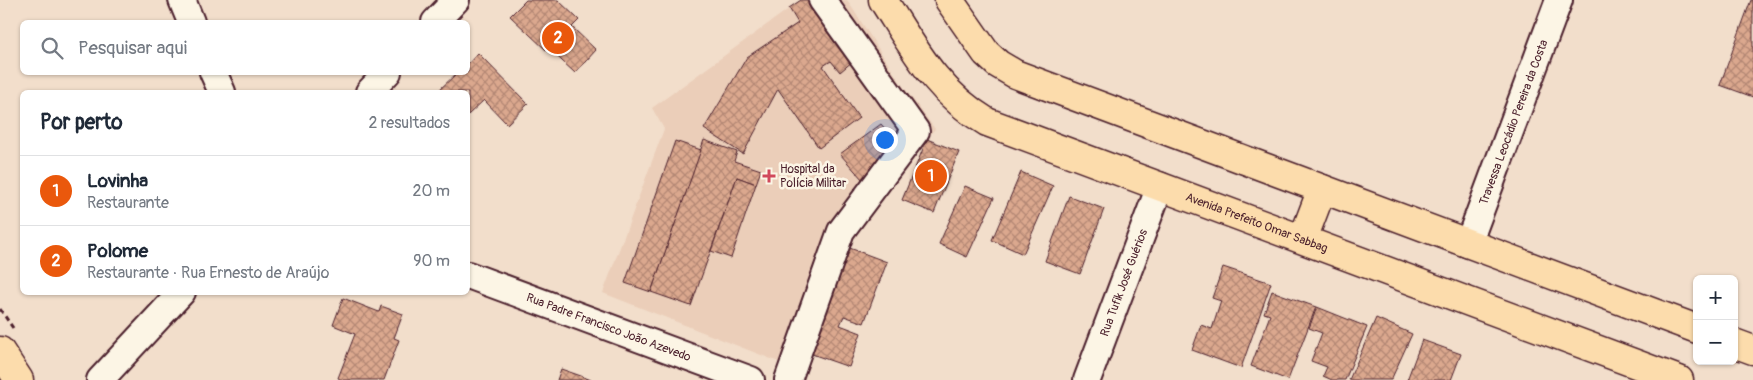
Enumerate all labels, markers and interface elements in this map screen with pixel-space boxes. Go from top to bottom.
pin: 2 [542,19,574,57]
search box [20,20,470,75]
icon: search [38,34,66,62]
text: Pesquisar aqui [78,36,187,60]
street label: Travessa Leocádio Pereira da Costa [1476,37,1551,207]
text: Por perto [40,109,122,136]
text: 2 resultados [368,113,450,133]
your location [872,127,898,153]
pin: 1 [915,157,947,195]
place label: Hospital da Polícia Militar [780,162,847,191]
text: Lovinha [87,169,148,193]
marker: Hospital da Polícia Militar [762,169,776,183]
text: 1 [53,181,59,201]
text: 20 m [412,181,450,201]
street label: Avenida Prefeito Omar Sabbag [1184,189,1330,256]
text: Restaurante [87,193,169,213]
street label: Rua Tufik José Guérios [1097,226,1151,338]
text: Polome [87,239,148,263]
text: 2 [52,251,60,271]
text: 90 m [413,251,450,271]
text: Restaurante · Rua Ernesto de Araújo [87,263,329,283]
map controls [1693,275,1738,365]
button: + [1693,275,1738,320]
street label: Rua Padre Francisco João Azevedo [524,290,694,365]
button: − [1693,320,1738,365]

